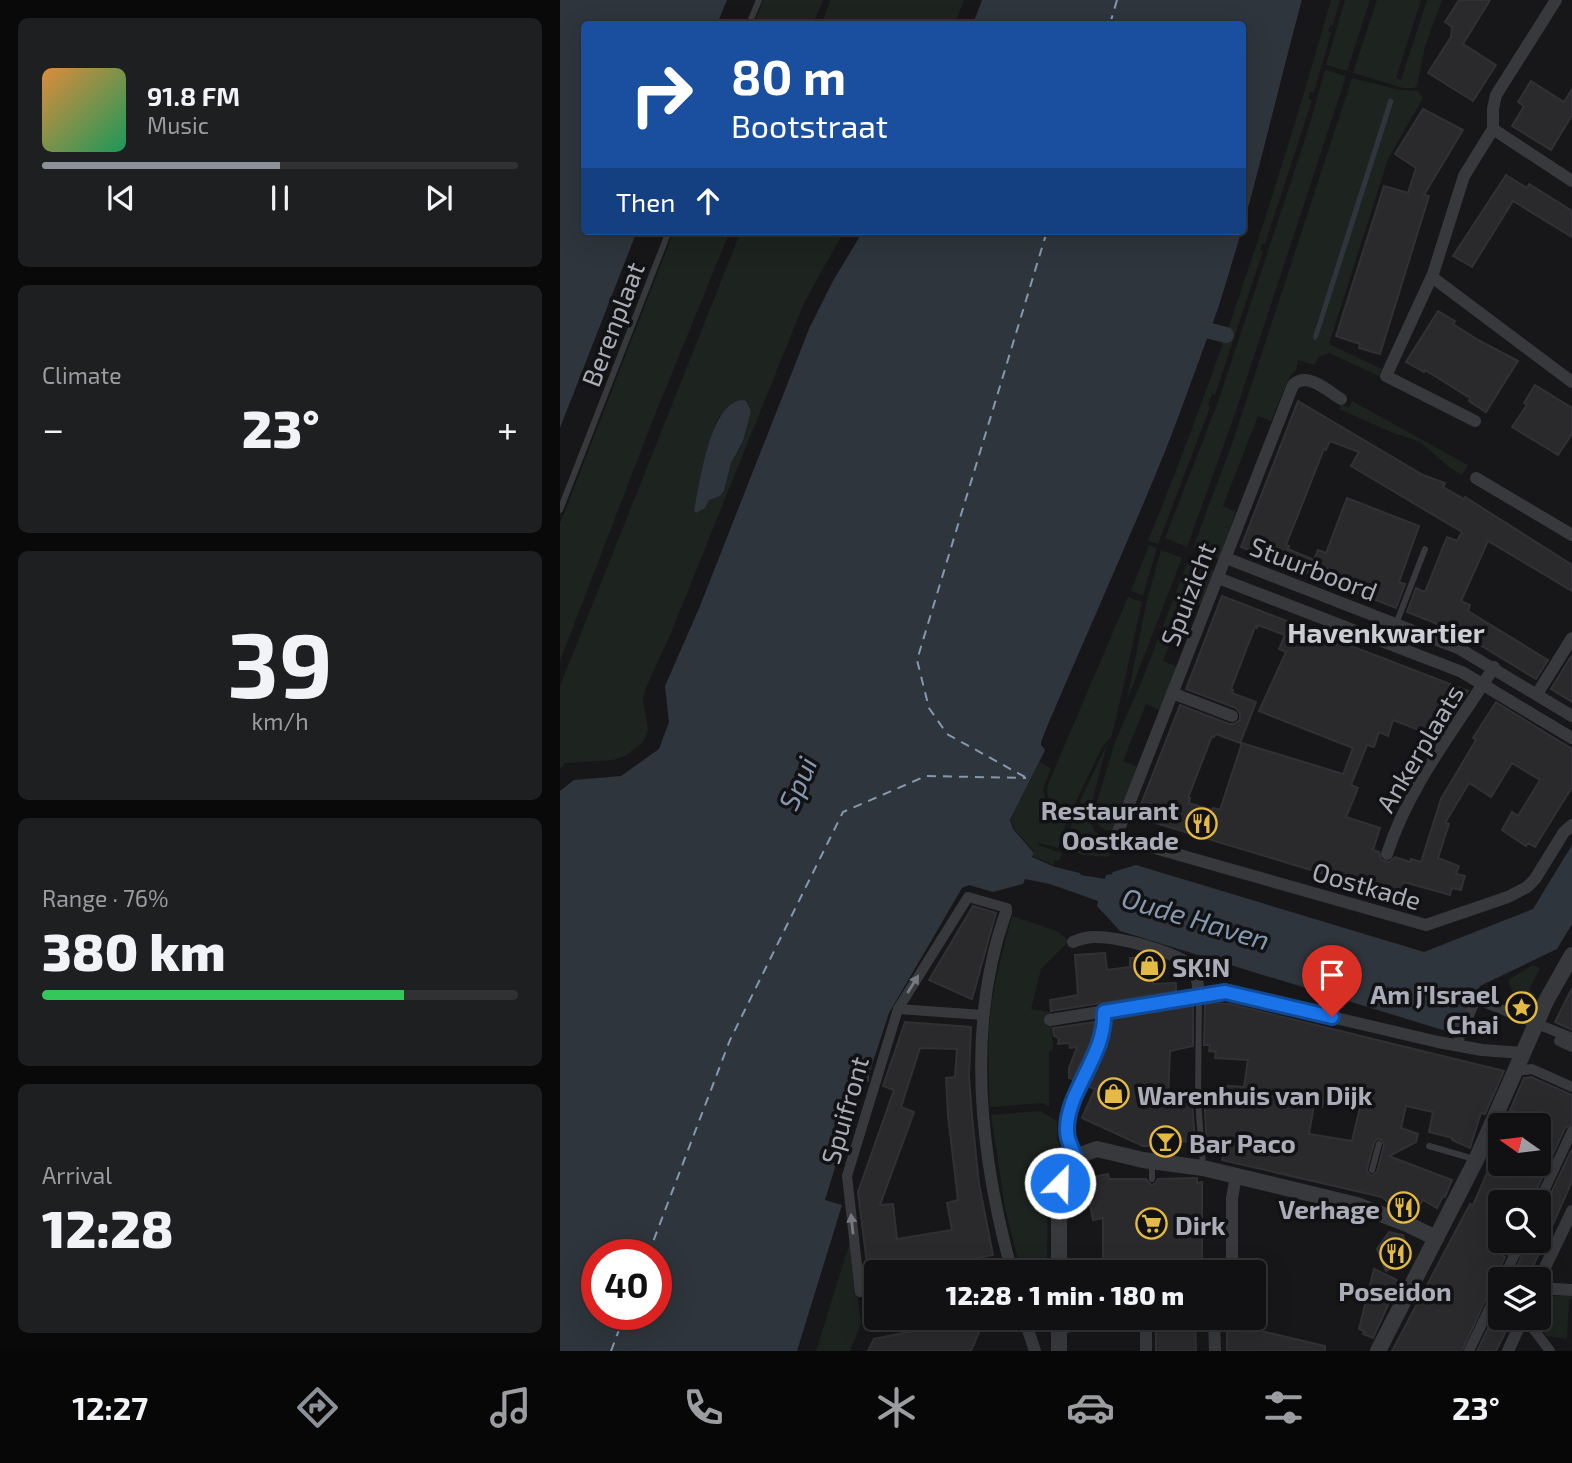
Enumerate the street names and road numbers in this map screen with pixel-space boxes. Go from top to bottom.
street label: Berenplaat [574,257,650,390]
street label: Stuurboord [1246,530,1382,606]
street label: Spuizicht [1153,538,1221,650]
street label: Ankerplaats [1369,679,1469,817]
street label: Oostkade [1309,855,1425,915]
street label: Spuifront [814,1052,874,1167]

